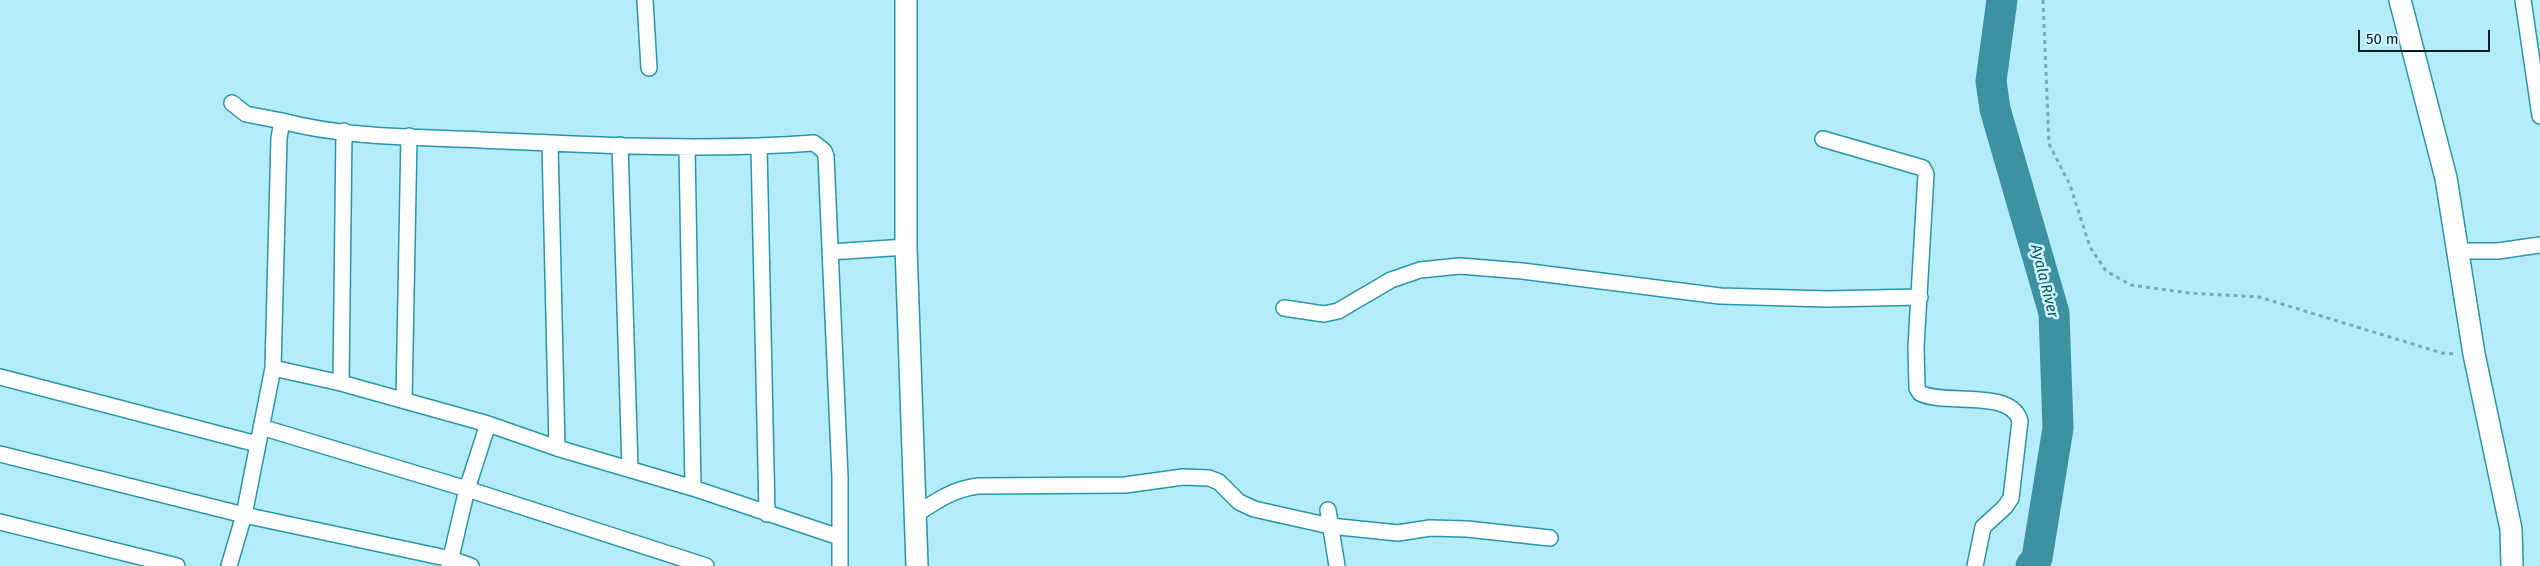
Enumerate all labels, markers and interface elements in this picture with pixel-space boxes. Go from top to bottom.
scale bar [2360,20,2492,52]
text: 50 m [2366,30,2399,48]
water label: Ayala River [2026,243,2062,319]

